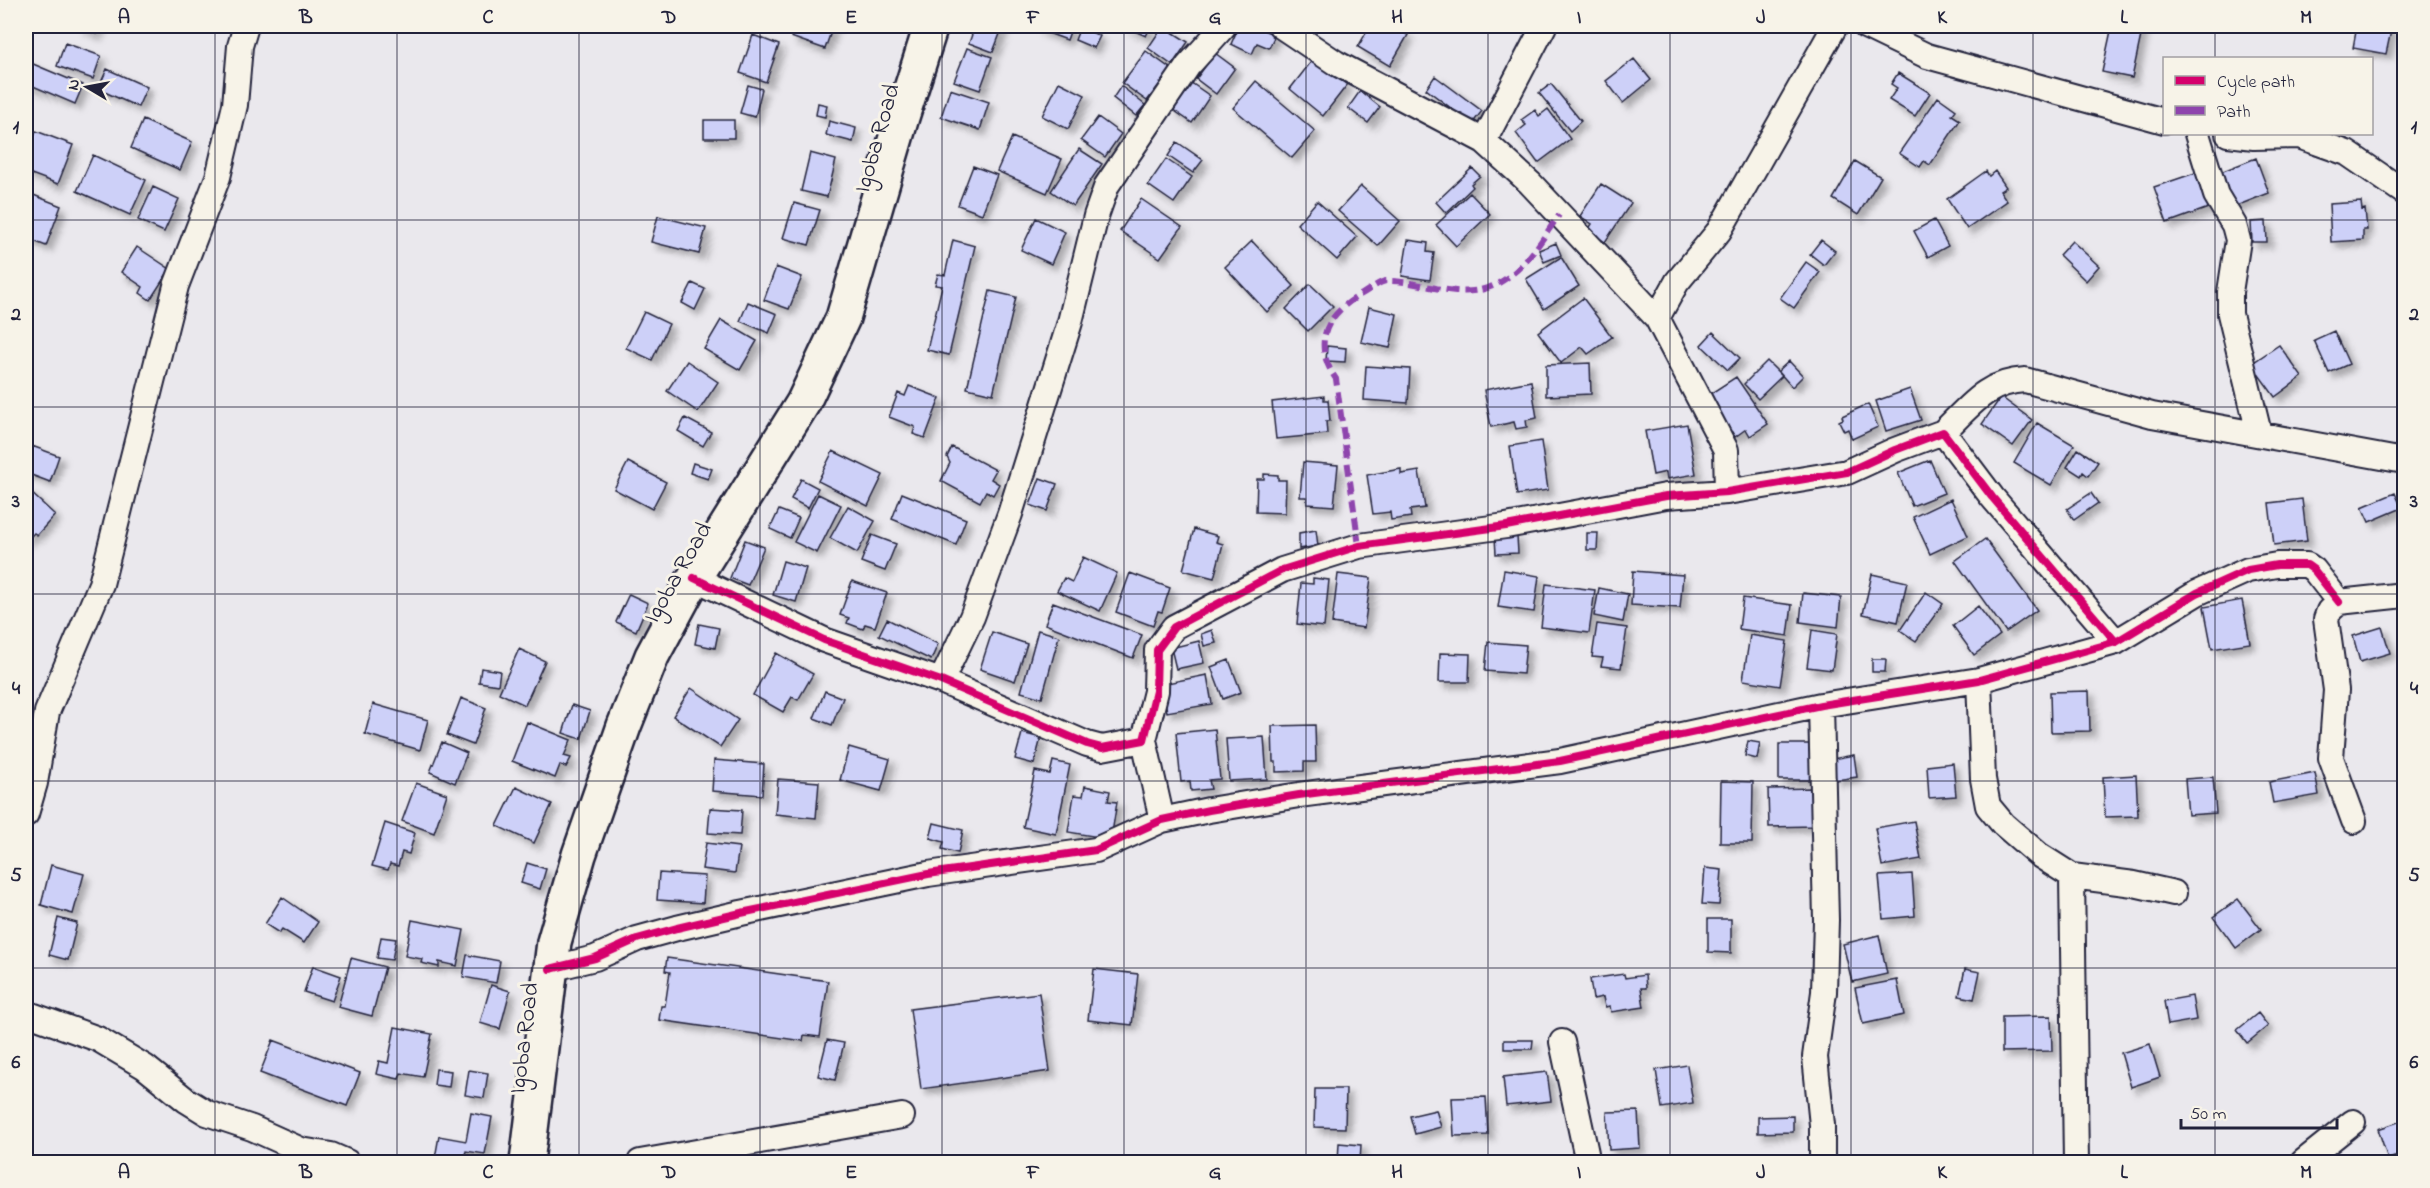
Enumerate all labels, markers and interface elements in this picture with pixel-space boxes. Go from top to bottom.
text: A [118,4,130,33]
text: B [298,4,313,33]
text: C [483,4,494,33]
text: D [661,4,676,33]
text: E [845,4,857,33]
text: F [1026,4,1040,33]
text: G [1209,4,1222,33]
text: H [1391,4,1403,33]
text: I [1577,4,1582,33]
text: J [1756,4,1766,33]
text: K [1937,4,1948,33]
text: L [2120,4,2128,33]
text: M [2300,4,2312,33]
north arrow [57,57,117,117]
legend [2163,57,2373,135]
text: Cycle path [2217,70,2295,96]
text: N [61,77,87,92]
street label: Igoba Road [846,80,911,197]
text: Path [2217,100,2251,126]
text: 1 [13,114,20,143]
text: 1 [2411,114,2418,143]
text: 2 [10,301,21,330]
text: 2 [2408,301,2419,330]
text: 3 [11,488,20,517]
text: 3 [2409,488,2418,517]
street label: Igoba Road [636,516,723,631]
text: 4 [12,675,21,704]
text: 4 [2410,675,2419,704]
text: 5 [10,862,22,891]
text: 5 [2408,862,2420,891]
street label: Igoba Road [501,980,550,1096]
text: 6 [12,1049,21,1078]
text: 6 [2410,1049,2419,1078]
scale bar [2181,1092,2337,1130]
text: 50 m [2190,1102,2227,1128]
text: A [118,1159,130,1188]
text: B [298,1159,313,1188]
text: C [483,1159,494,1188]
text: D [661,1159,676,1188]
text: E [845,1159,857,1188]
text: F [1026,1159,1040,1188]
text: G [1209,1159,1222,1188]
text: H [1391,1159,1403,1188]
text: I [1577,1159,1582,1188]
text: J [1756,1159,1766,1188]
text: K [1937,1159,1948,1188]
text: L [2120,1159,2128,1188]
text: M [2300,1159,2312,1188]

